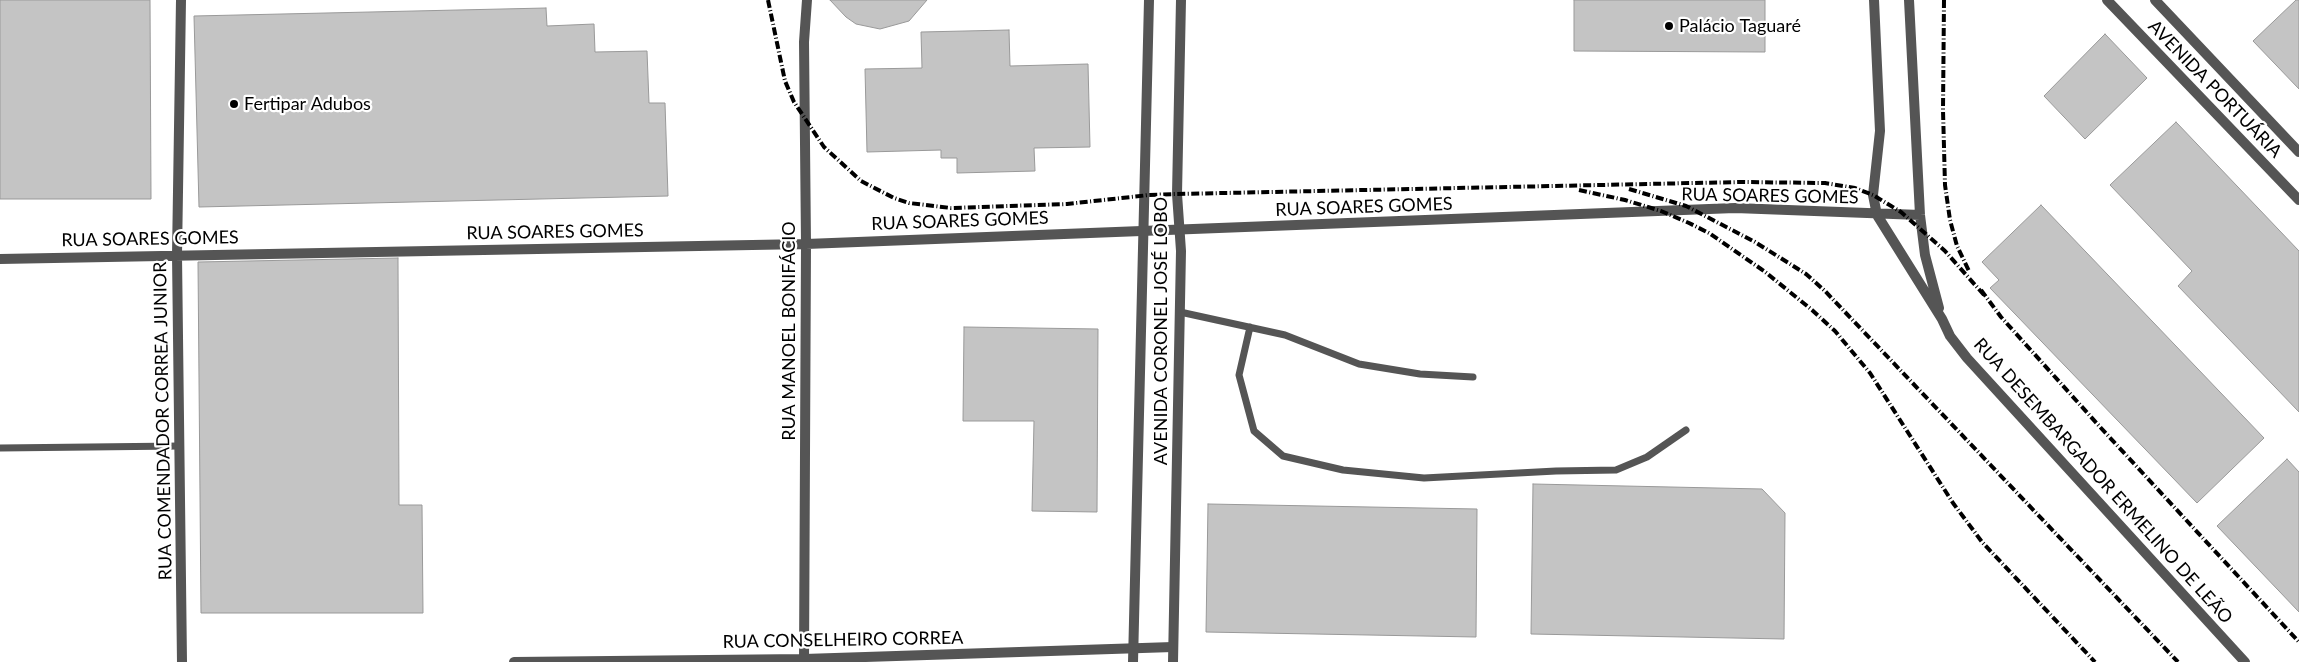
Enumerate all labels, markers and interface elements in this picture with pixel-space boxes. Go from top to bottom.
place label: Palácio Taguaré [1679,15,1801,37]
street label: AVENIDA PORTUÁRIA [2144,16,2286,162]
marker: Palácio Taguaré [1663,20,1675,32]
place label: Fertipar Adubos [244,93,371,115]
marker: Fertipar Adubos [228,98,240,110]
street label: RUA SOARES GOMES [1681,184,1859,208]
street label: RUA SOARES GOMES [1275,193,1453,221]
street label: AVENIDA CORONEL JOSÉ LOBO [1150,197,1172,465]
street label: RUA SOARES GOMES [871,207,1049,235]
street label: RUA SOARES GOMES [466,220,644,244]
street label: RUA MANOEL BONIFÁCIO [778,221,800,441]
street label: RUA SOARES GOMES [61,227,239,251]
street label: RUA COMENDADOR CORREA JUNIOR [149,261,177,581]
street label: RUA DESEMBARGADOR ERMELINO DE LEÃO [1969,334,2237,628]
street label: RUA CONSELHEIRO CORREA [722,627,964,653]

